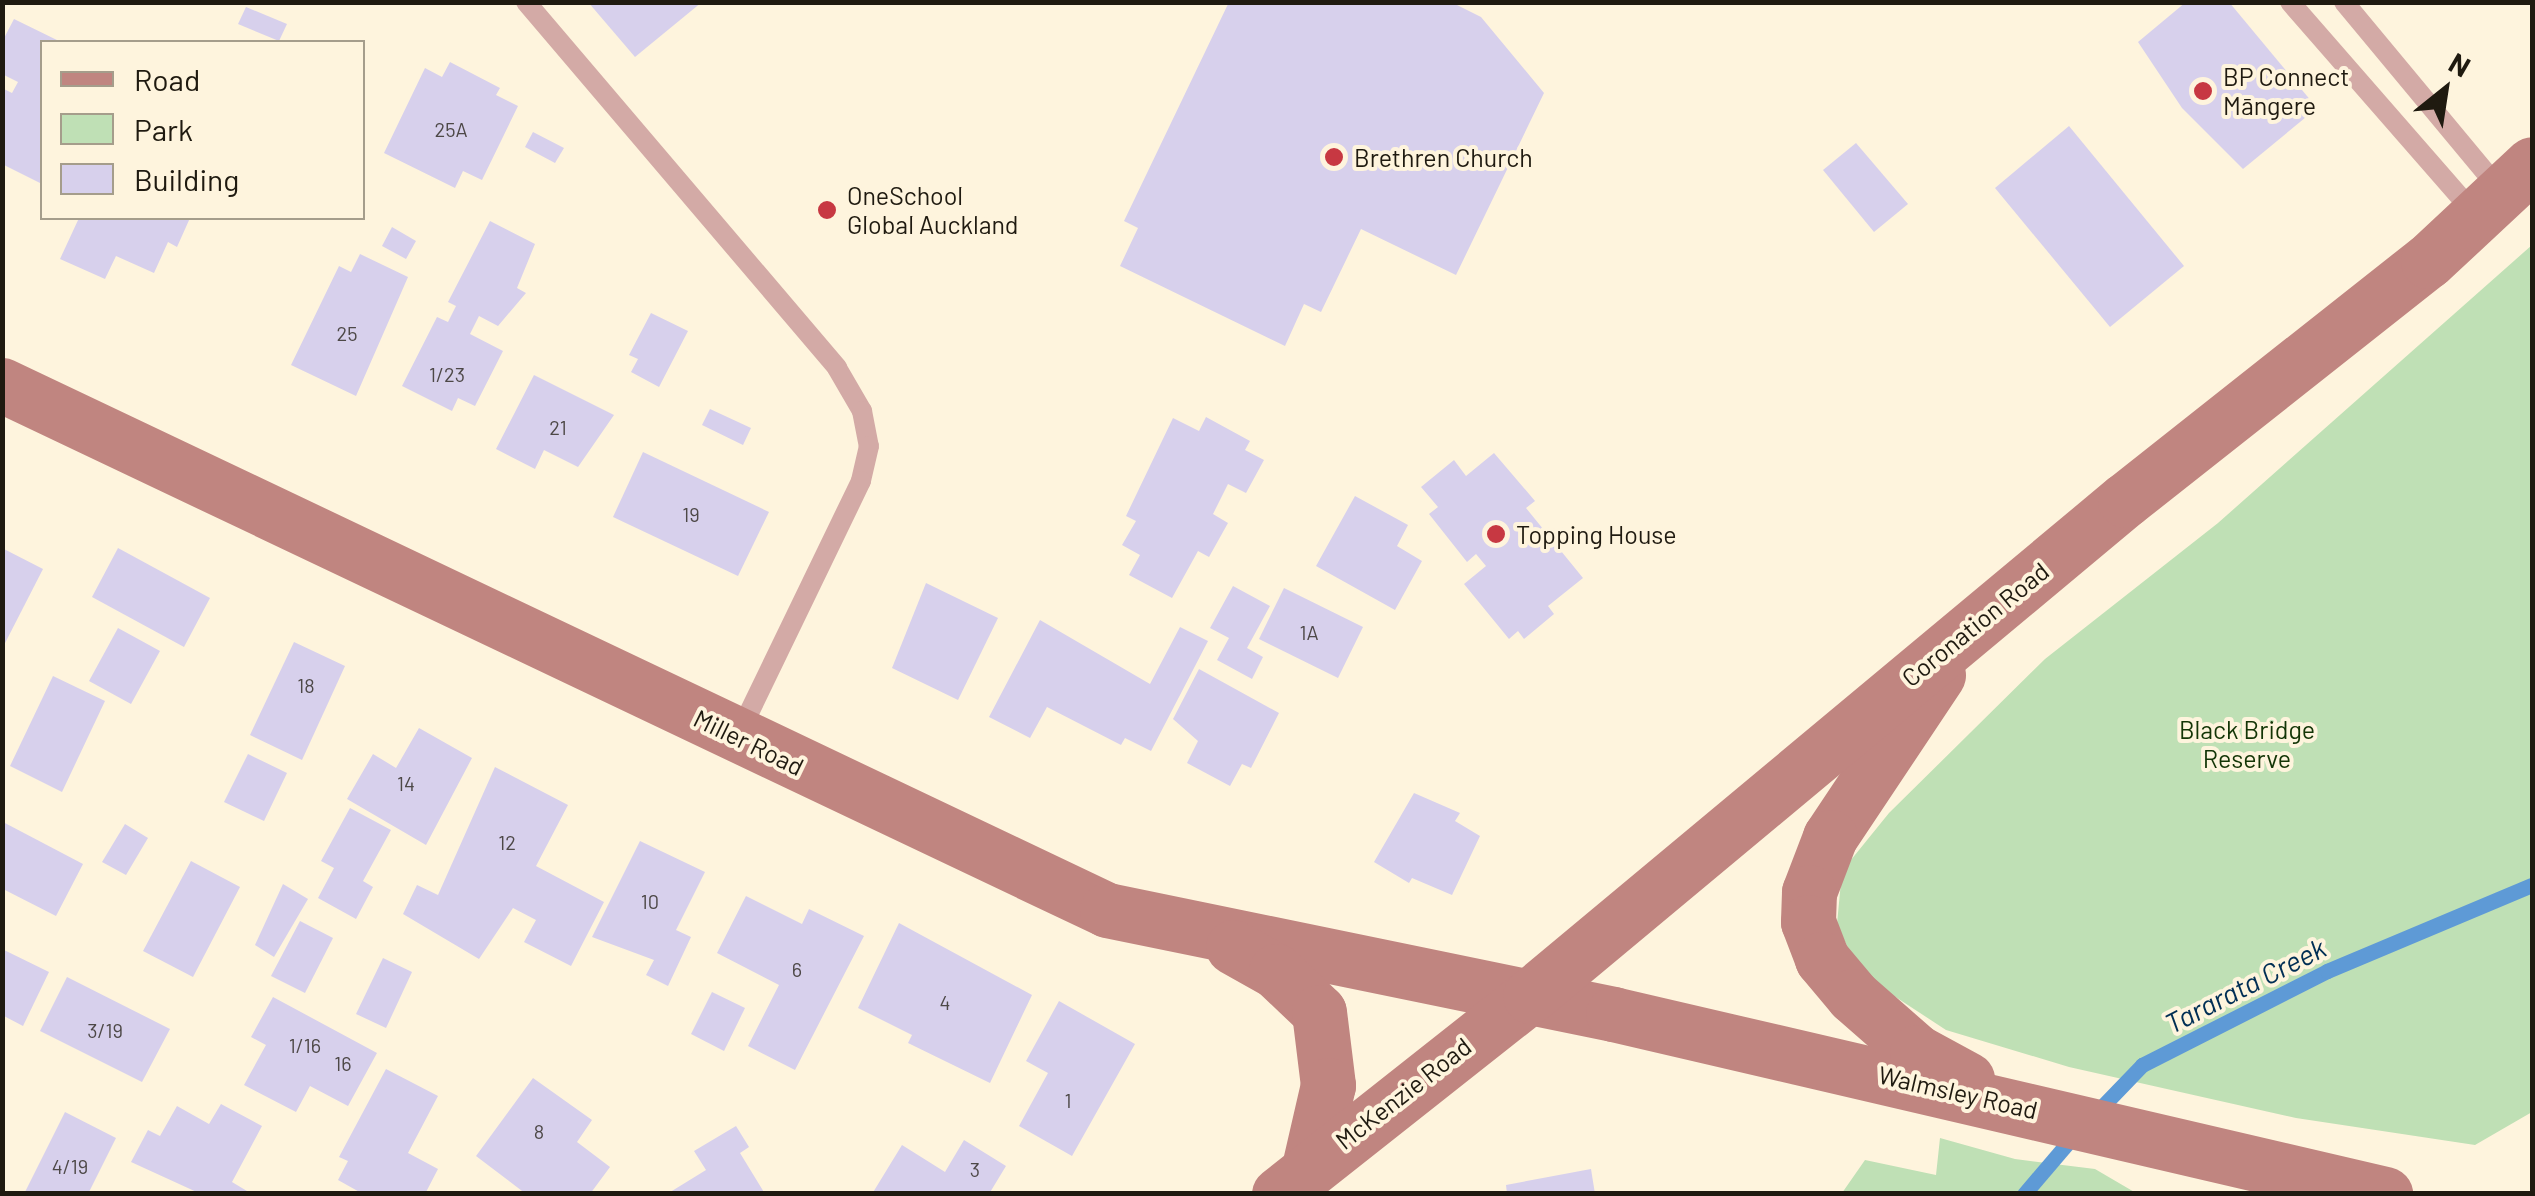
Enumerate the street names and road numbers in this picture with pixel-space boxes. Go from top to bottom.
street label: Coronation Road [1895,556,2055,692]
street label: Miller Road [689,703,809,781]
street label: McKenzie Road [1329,1031,1477,1155]
street label: Walmsley Road [1875,1059,2041,1125]

